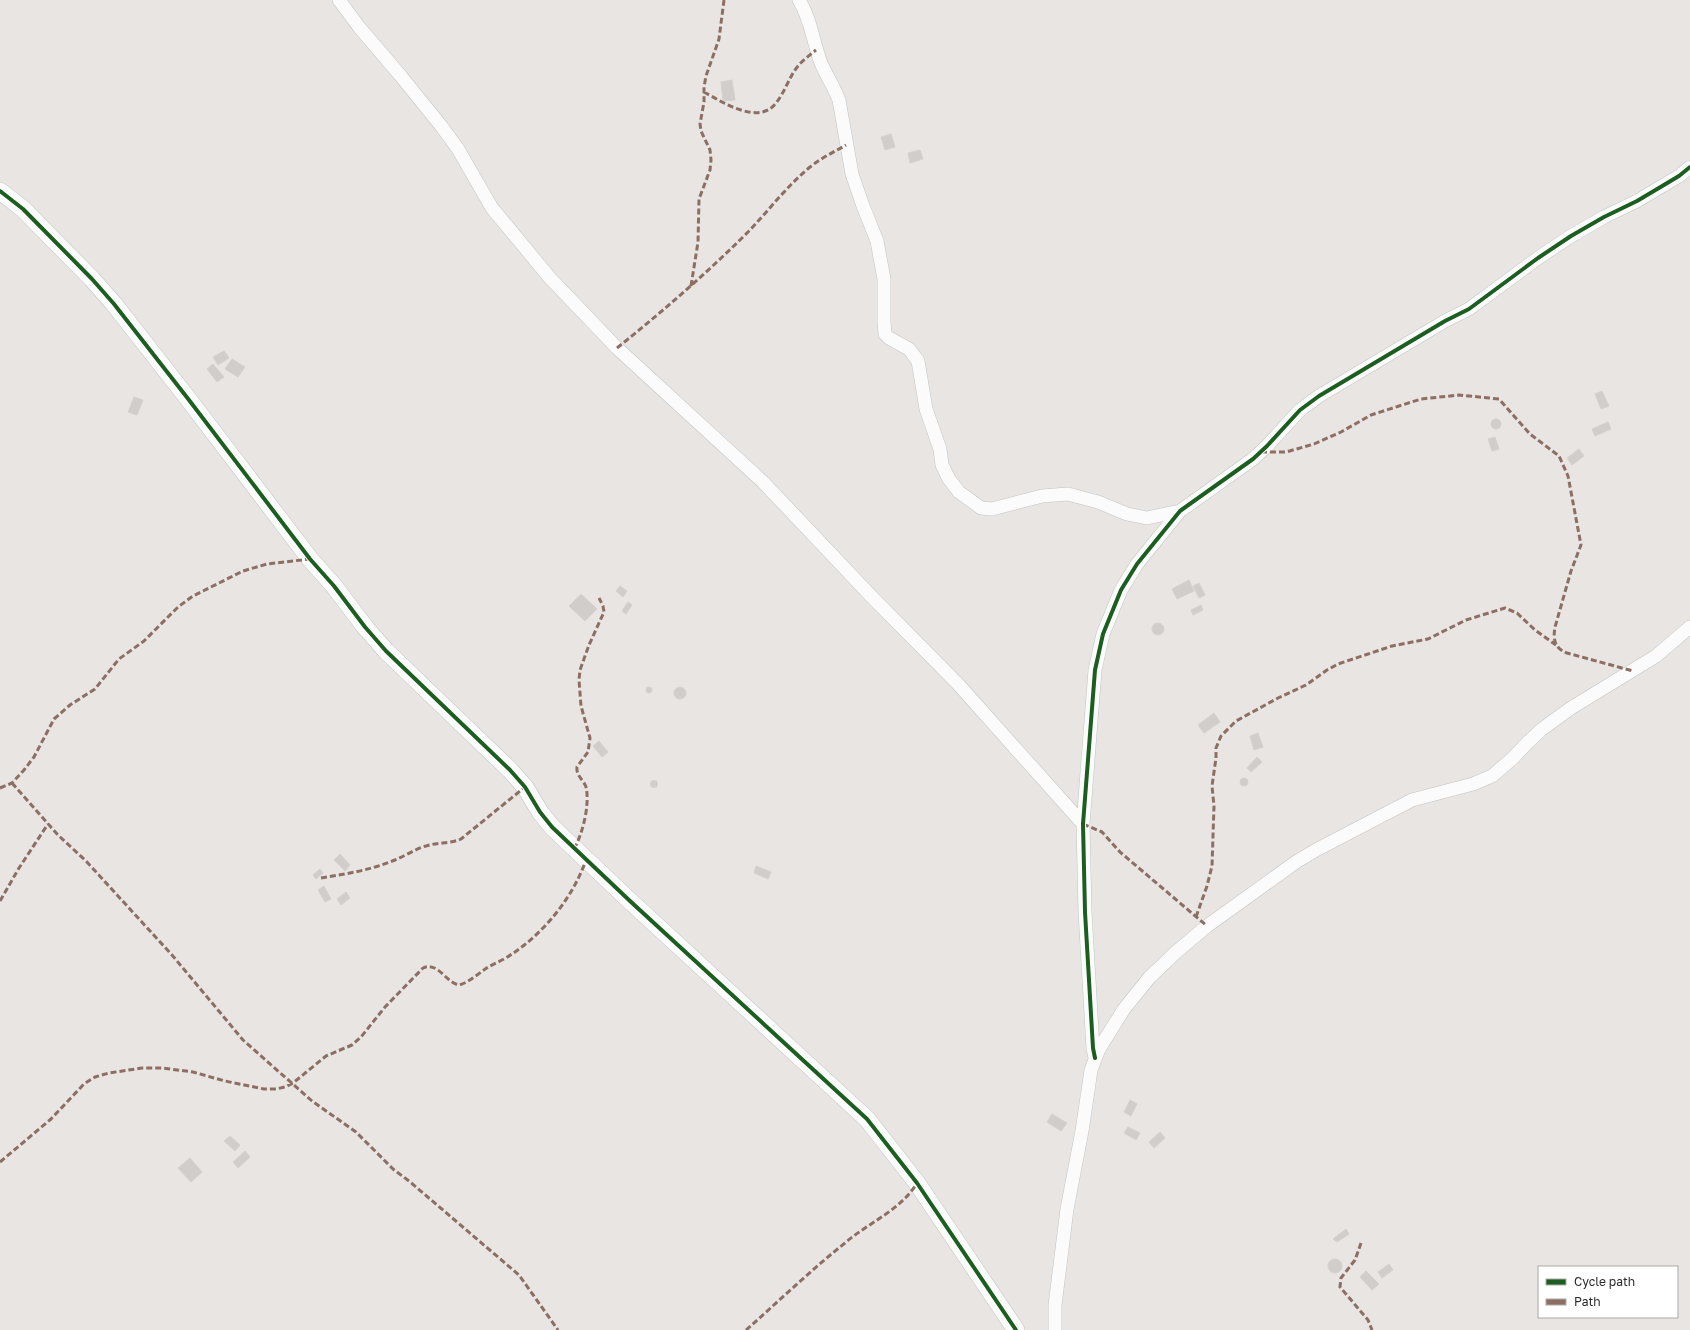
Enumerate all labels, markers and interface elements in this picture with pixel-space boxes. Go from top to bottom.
legend [1538,1266,1678,1318]
text: Cycle path [1574,1274,1635,1289]
text: Path [1574,1294,1601,1309]

